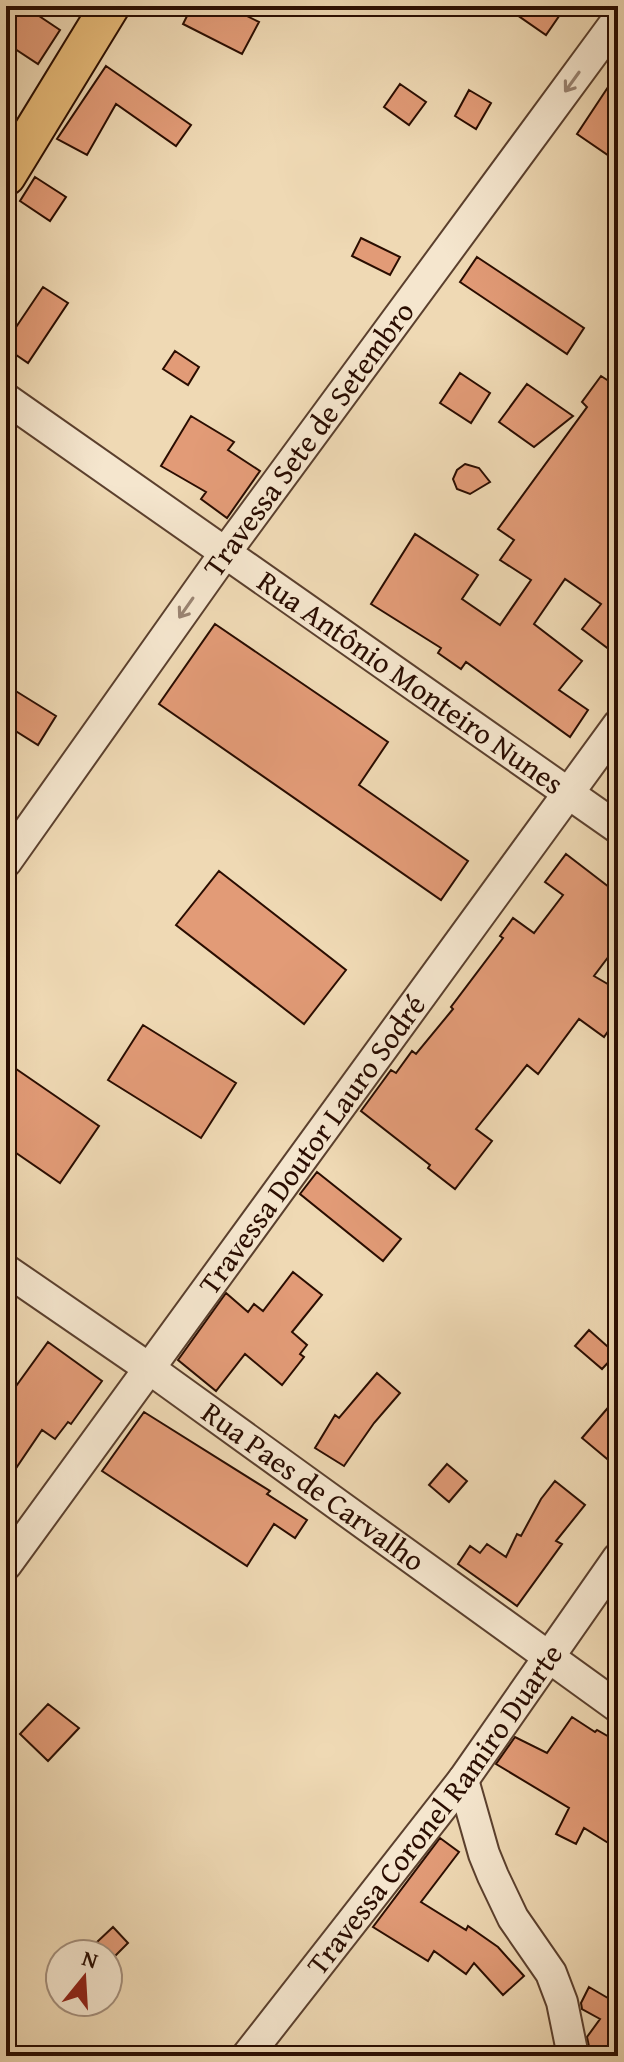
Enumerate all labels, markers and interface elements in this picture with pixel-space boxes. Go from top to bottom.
one-way arrow [563,71,580,92]
street label: Travessa Sete de Setembro [192,291,424,586]
street label: Rua Antônio Monteiro Nunes [249,559,573,804]
one-way arrow [178,596,194,618]
street label: Travessa Doutor Lauro Sodré [187,985,436,1303]
street label: Rua Paes de Carvalho [193,1390,434,1582]
street label: Travessa Coronel Ramiro Duarte [295,1634,573,1984]
north arrow [44,1938,124,2018]
text: N [78,1941,102,1977]

